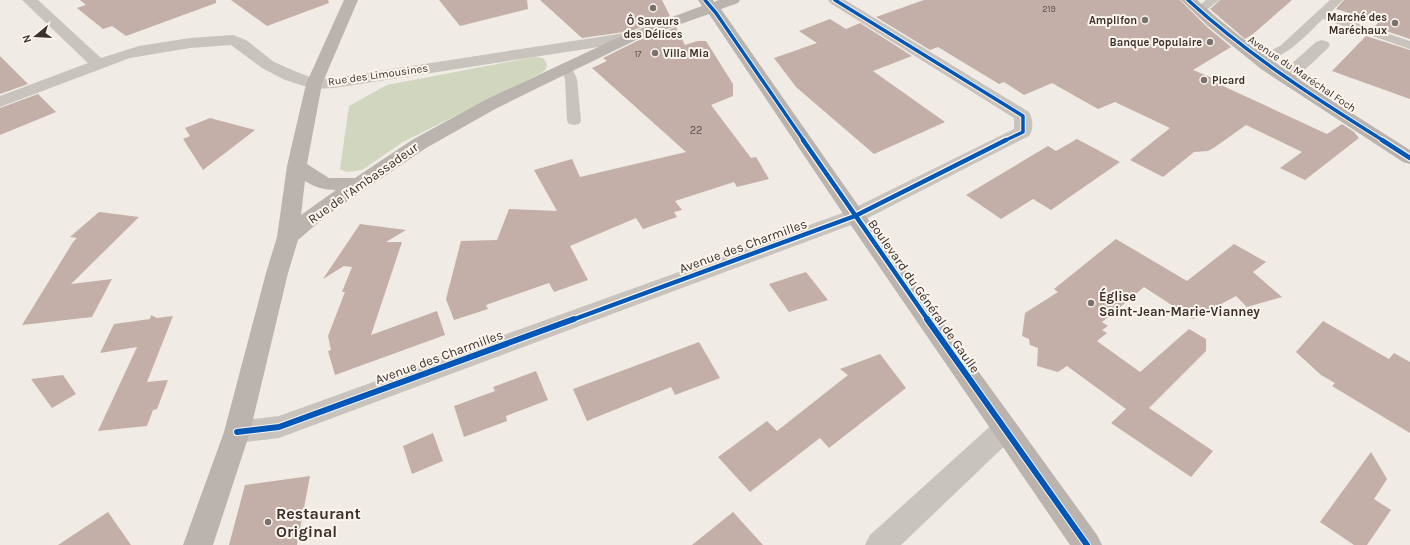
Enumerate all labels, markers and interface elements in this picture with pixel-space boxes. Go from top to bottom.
marker: Ô Saveurs des Délices [648,3,658,13]
house number: 219 [1042,4,1056,14]
place label: Marché des Maréchaux [1327,11,1387,37]
place label: Ô Saveurs des Délices [624,13,683,41]
place label: Amplifon [1089,14,1137,27]
marker: Amplifon [1140,15,1150,25]
north arrow [16,16,56,56]
marker: Marché des Maréchaux [1390,18,1400,28]
text: N [20,33,34,45]
street label: Avenue du Maréchal Foch [1246,33,1358,115]
place label: Banque Populaire [1110,36,1202,49]
marker: Banque Populaire [1205,37,1215,47]
place label: Villa Mia [663,47,709,60]
marker: Villa Mia [650,48,660,58]
house number: 17 [634,49,642,59]
street label: Rue des Limousines [327,62,429,88]
place label: Picard [1212,74,1245,87]
marker: Picard [1199,75,1209,85]
house number: 22 [690,124,702,137]
street label: Rue de l'Ambassadeur [305,139,421,227]
street label: Avenue des Charmilles [677,216,809,276]
street label: Boulevard du Général de Gaulle [865,216,983,376]
place label: Église Saint-Jean-Marie-Vianney [1099,287,1260,319]
marker: Église Saint-Jean-Marie-Vianney [1086,298,1096,308]
street label: Avenue des Charmilles [373,327,505,387]
place label: Restaurant Original [276,504,361,541]
marker: Restaurant Original [263,517,273,527]

